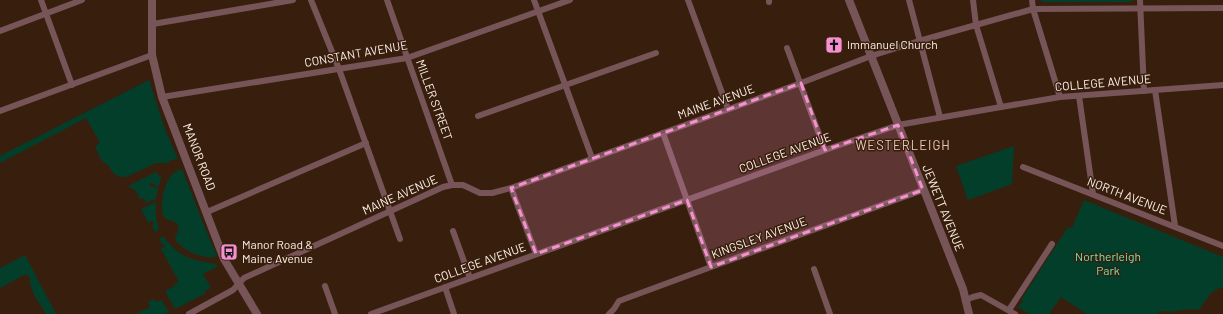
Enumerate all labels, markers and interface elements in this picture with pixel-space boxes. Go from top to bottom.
church icon: Immanuel Church [824,35,844,55]
street label: CONSTANT AVENUE [303,37,408,69]
place label: Immanuel Church [847,37,938,51]
street label: MILLER STREET [414,58,456,142]
street label: COLLEGE AVENUE [1054,71,1152,93]
street label: MAINE AVENUE [675,81,756,121]
street label: MANOR ROAD [181,121,219,192]
street label: COLLEGE AVENUE [737,129,832,175]
district label: WESTERLEIGH [855,137,951,153]
street label: JEWETT AVENUE [920,162,968,253]
street label: MAINE AVENUE [360,171,439,217]
street label: NORTH AVENUE [1086,173,1169,217]
street label: KINGSLEY AVENUE [709,213,808,261]
place label: Manor Road & Maine Avenue [242,237,313,265]
street label: COLLEGE AVENUE [432,239,527,285]
bus stop icon: Manor Road & Maine Avenue [219,242,239,262]
park label: Northerleigh Park [1075,249,1141,277]

